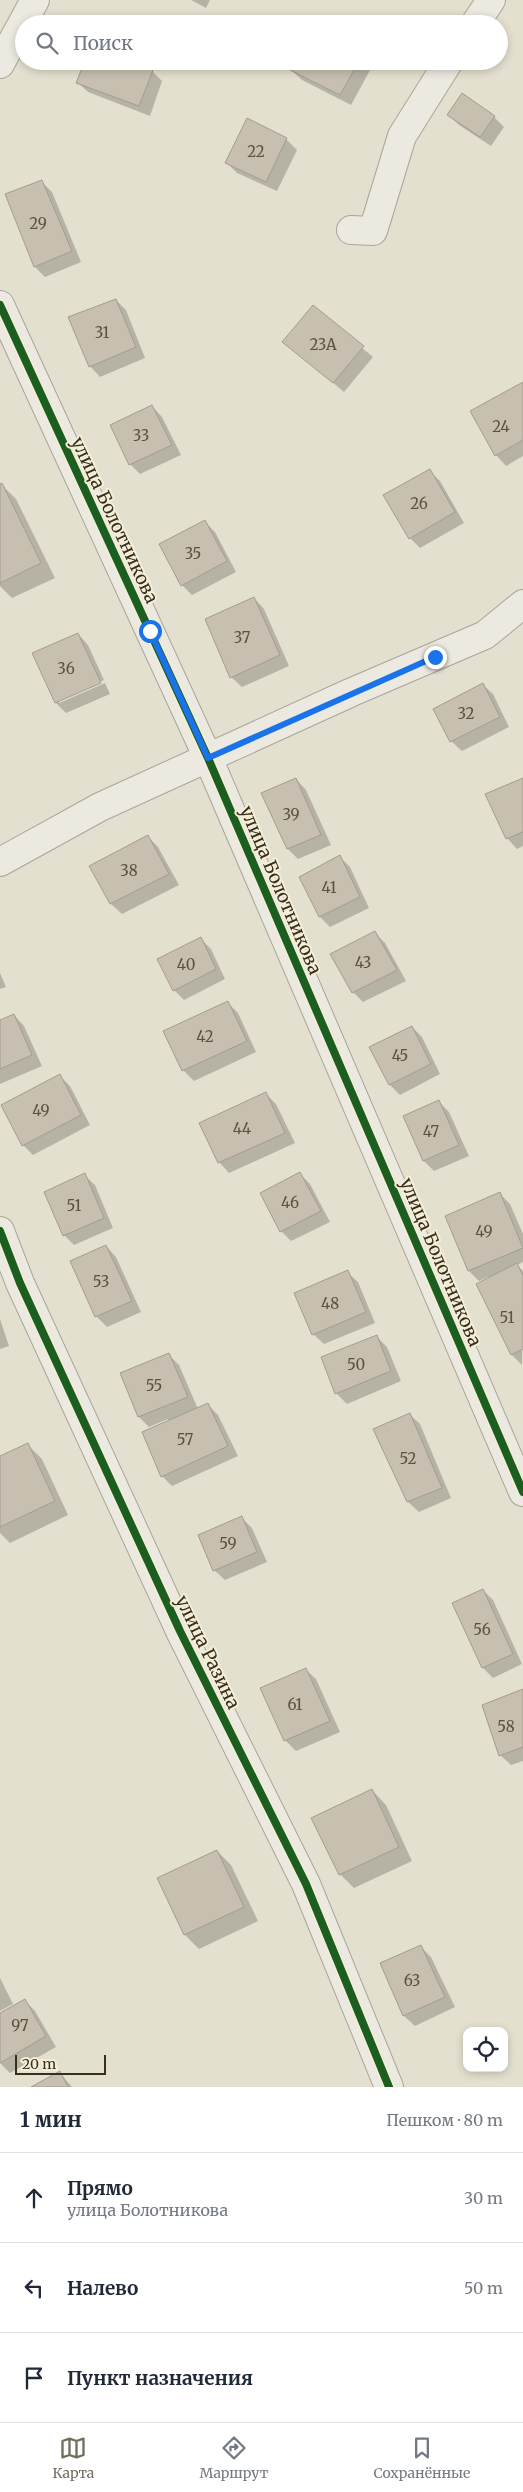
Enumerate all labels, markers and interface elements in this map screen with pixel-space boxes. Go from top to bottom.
search box [15,15,508,70]
icon: search [33,29,61,57]
text: Поиск [73,31,133,55]
house number: 22 [247,142,265,161]
house number: 29 [29,214,47,233]
house number: 31 [95,323,110,342]
house number: 23А [309,335,337,354]
house number: 24 [492,417,510,436]
house number: 33 [133,426,149,445]
street label: улица Болотникова [66,433,164,607]
house number: 26 [410,494,428,513]
house number: 35 [185,544,201,563]
route start [139,620,162,643]
house number: 37 [234,628,251,647]
route end [424,646,447,669]
house number: 36 [57,659,75,678]
house number: 32 [457,704,475,723]
street label: улица Болотникова [235,802,327,978]
house number: 39 [282,805,300,824]
house number: 38 [120,861,138,880]
house number: 41 [322,878,337,897]
house number: 43 [355,953,371,972]
house number: 40 [177,955,195,974]
house number: 42 [196,1027,214,1046]
house number: 45 [392,1046,408,1065]
house number: 49 [32,1101,50,1120]
house number: 44 [233,1119,251,1138]
house number: 47 [423,1122,440,1141]
street label: улица Болотникова [395,1174,487,1350]
house number: 46 [281,1193,299,1212]
house number: 51 [67,1196,82,1215]
house number: 49 [475,1222,493,1241]
house number: 53 [93,1272,109,1291]
house number: 48 [321,1294,339,1313]
house number: 51 [500,1308,515,1327]
house number: 50 [347,1355,365,1374]
house number: 55 [146,1376,162,1395]
house number: 57 [177,1430,194,1449]
house number: 52 [399,1449,417,1468]
house number: 59 [219,1534,237,1553]
street label: улица Разина [171,1591,246,1713]
house number: 56 [473,1620,491,1639]
house number: 61 [288,1695,303,1714]
house number: 58 [497,1717,515,1736]
house number: 63 [404,1971,420,1990]
house number: 97 [11,2016,29,2035]
map controls [463,2027,508,2072]
button: locate [463,2027,508,2072]
scale bar [15,2052,106,2075]
text: 20 m [22,2055,56,2073]
text: 1 мин [20,2106,82,2133]
text: Пешком · 80 m [386,2110,503,2130]
text: Прямо [67,2176,133,2200]
icon: ahead [20,2184,48,2212]
text: 30 m [464,2188,503,2208]
text: улица Болотникова [67,2200,228,2220]
icon: left [20,2274,48,2302]
text: Налево [67,2276,138,2300]
text: 50 m [464,2278,503,2298]
icon: arrive [20,2364,48,2392]
text: Пункт назначения [67,2366,253,2390]
tab: Карта [53,2434,94,2482]
tab: Маршрут [200,2434,268,2482]
tab: Сохранённые [373,2434,470,2482]

